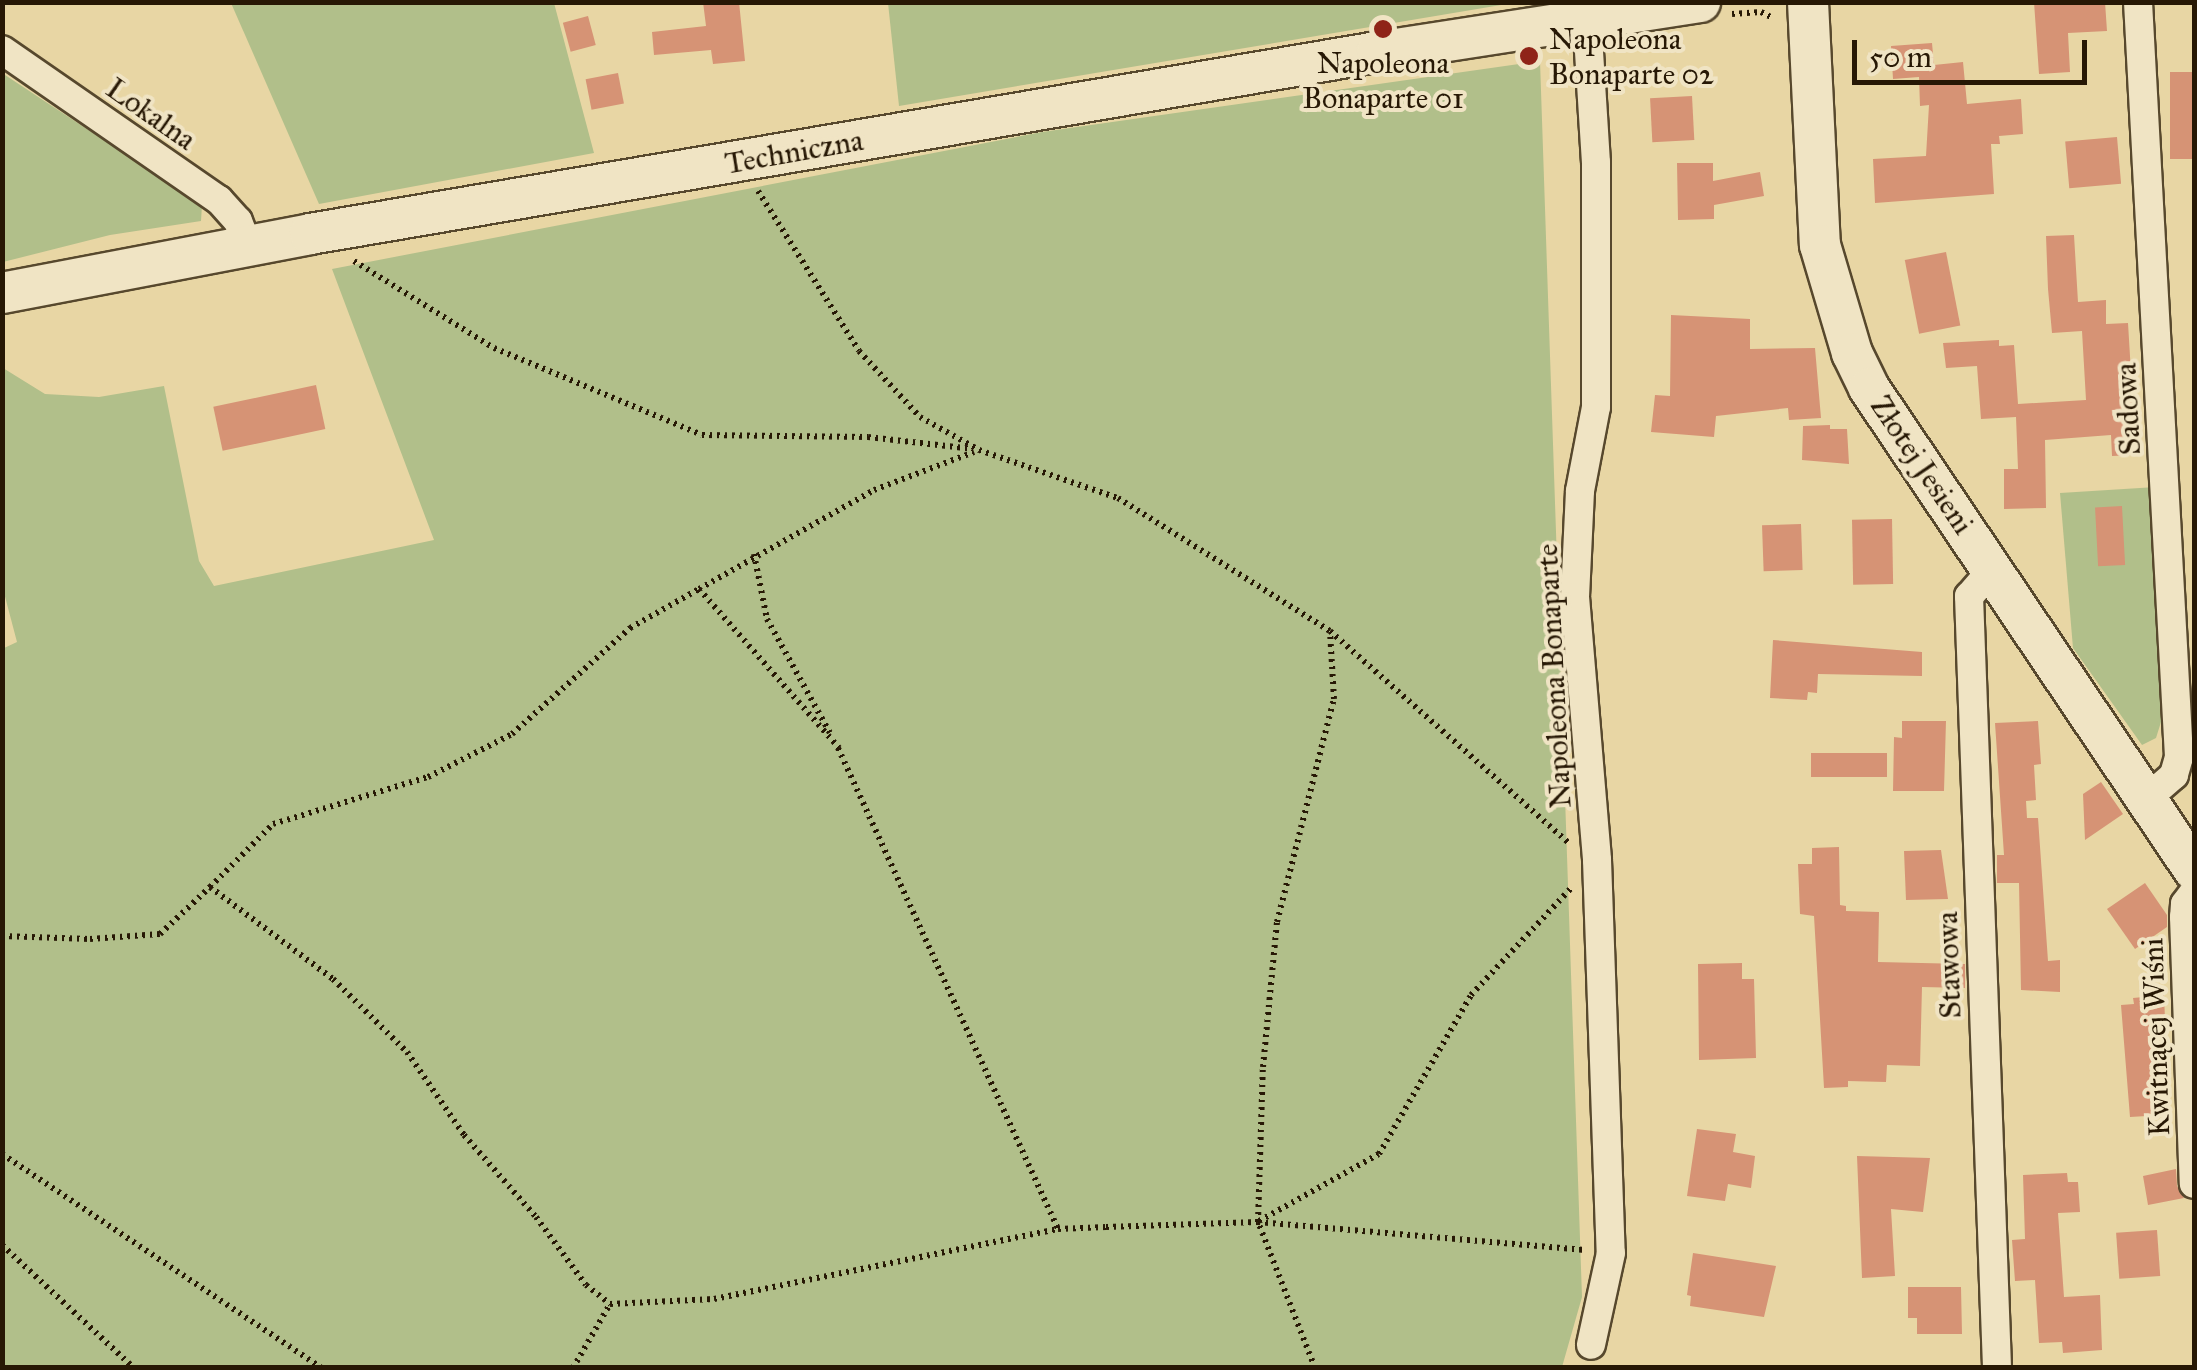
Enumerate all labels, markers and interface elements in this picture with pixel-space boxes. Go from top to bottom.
marker: Napoleona Bonaparte 01 [1372,18,1394,40]
scale bar [1857,20,2092,82]
place label: Napoleona Bonaparte 02 [1549,21,1714,92]
text: 50 m [1869,39,1932,75]
place label: Napoleona Bonaparte 01 [1302,45,1464,116]
marker: Napoleona Bonaparte 02 [1518,45,1540,67]
street label: Lokalna [99,70,203,158]
street label: Techniczna [722,122,866,182]
street label: Sadowa [2108,362,2148,456]
street label: Złotej Jesieni [1863,389,1981,541]
street label: Napoleona Bonaparte [1529,543,1579,809]
street label: Stawowa [1929,911,1969,1019]
street label: Kwitnącej Wiśni [2135,937,2177,1137]

